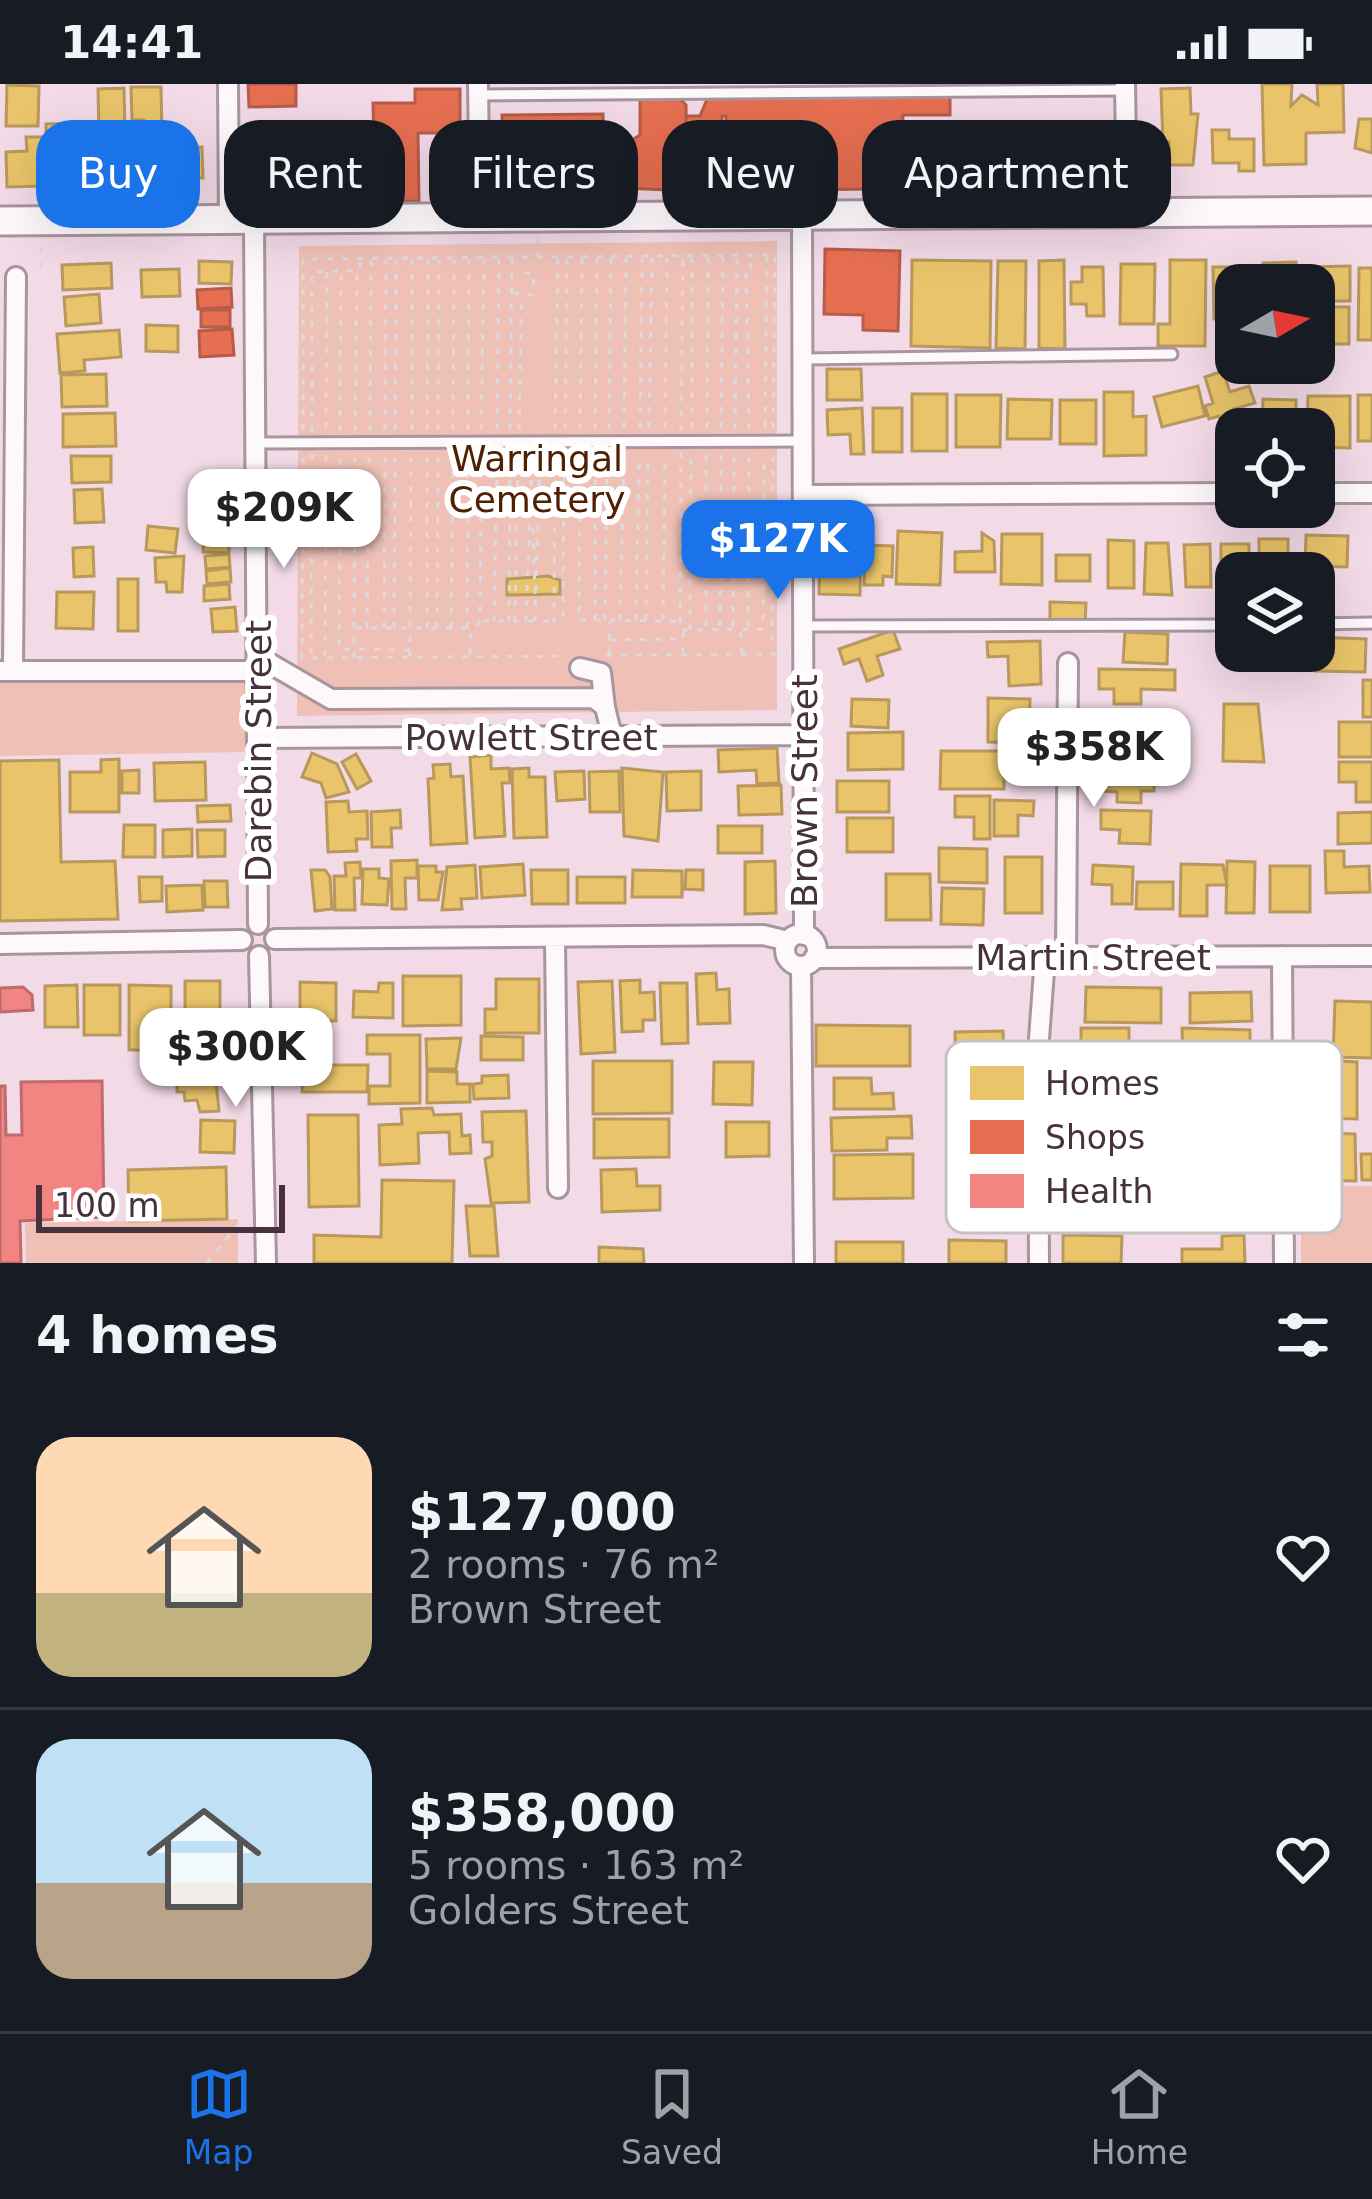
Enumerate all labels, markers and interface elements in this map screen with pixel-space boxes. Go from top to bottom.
text: 14:41 [60,16,203,69]
chip: Buy [36,120,200,228]
chip: Rent [224,120,405,228]
chip: Filters [429,120,638,228]
chip: New [662,120,838,228]
chip: Apartment [862,120,1171,228]
north arrow [1215,264,1335,384]
map controls [1215,264,1335,672]
button: locate [1215,408,1335,528]
park label: Warringal Cemetery [449,438,625,520]
pin: $209K [200,469,368,571]
text: $209K [215,485,353,530]
pin: $127K [694,500,862,602]
text: $127K [709,516,847,561]
button: layers [1215,552,1335,672]
street label: Darebin Street [238,620,279,882]
street label: Brown Street [784,674,825,908]
pin: $358K [1010,708,1178,810]
street label: Powlett Street [404,717,658,758]
text: $358K [1025,724,1163,769]
street label: Martin Street [975,937,1211,978]
pin: $300K [152,1008,320,1110]
text: $300K [167,1024,305,1069]
legend [946,1041,1342,1233]
text: Homes [1045,1064,1160,1103]
text: Shops [1045,1118,1145,1157]
text: Health [1045,1172,1153,1211]
scale bar [36,1179,285,1232]
text: 100 m [54,1186,160,1225]
icon: filters [1270,1302,1336,1368]
text: 4 homes [36,1306,279,1365]
text: $127,000 [408,1483,676,1542]
icon: home [132,1485,276,1629]
icon: heart [1270,1524,1336,1590]
text: 2 rooms · 76 m² [408,1542,719,1587]
text: Brown Street [408,1587,661,1632]
text: $358,000 [408,1784,676,1843]
icon: home [132,1787,276,1931]
icon: heart [1270,1826,1336,1892]
text: 5 rooms · 163 m² [408,1843,744,1888]
text: Golders Street [408,1888,689,1933]
tab: Map [184,2061,253,2172]
tab: Saved [621,2061,723,2172]
tab: Home [1091,2061,1188,2172]

